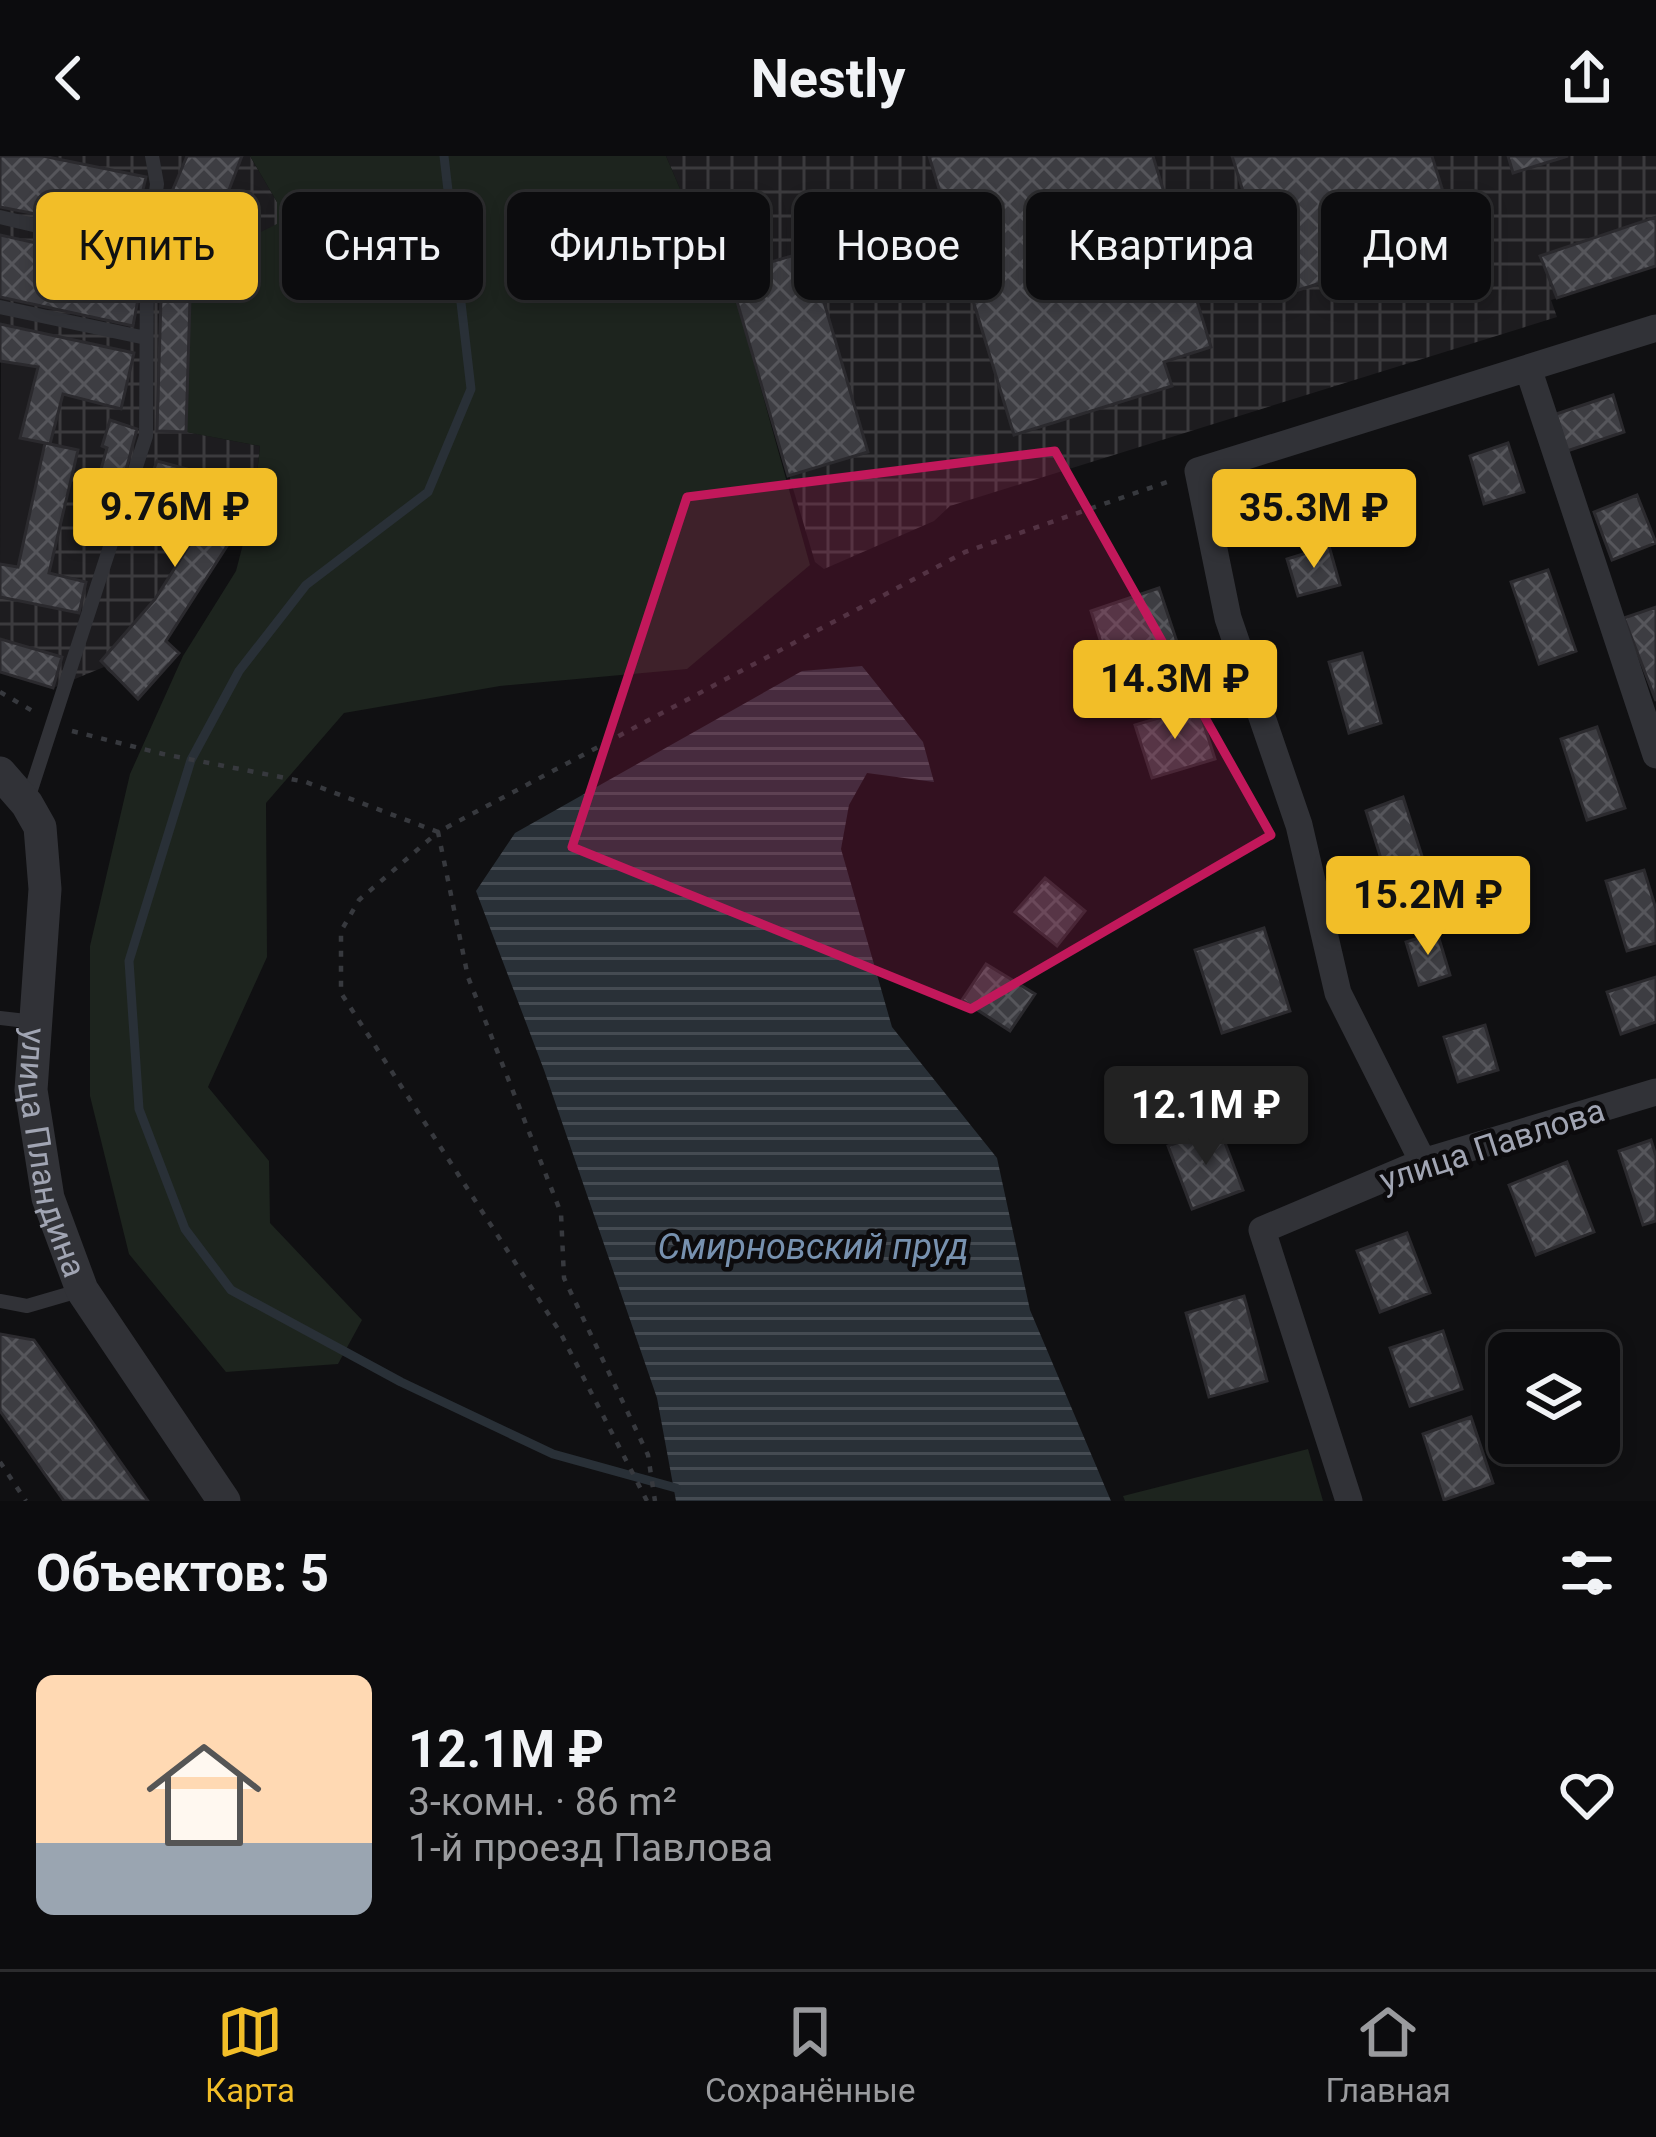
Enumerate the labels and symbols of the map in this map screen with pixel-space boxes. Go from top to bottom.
pin: 9.76M ₽ [64,468,286,570]
pin: 35.3M ₽ [1203,469,1425,571]
pin: 14.3M ₽ [1064,640,1286,742]
pin: 15.2M ₽ [1317,856,1539,958]
street label: улица Пландина [10,1026,95,1282]
pin: 12.1M ₽ [1095,1066,1317,1168]
street label: улица Павлова [1375,1090,1609,1200]
water label: Смирновский пруд [658,1226,968,1268]

